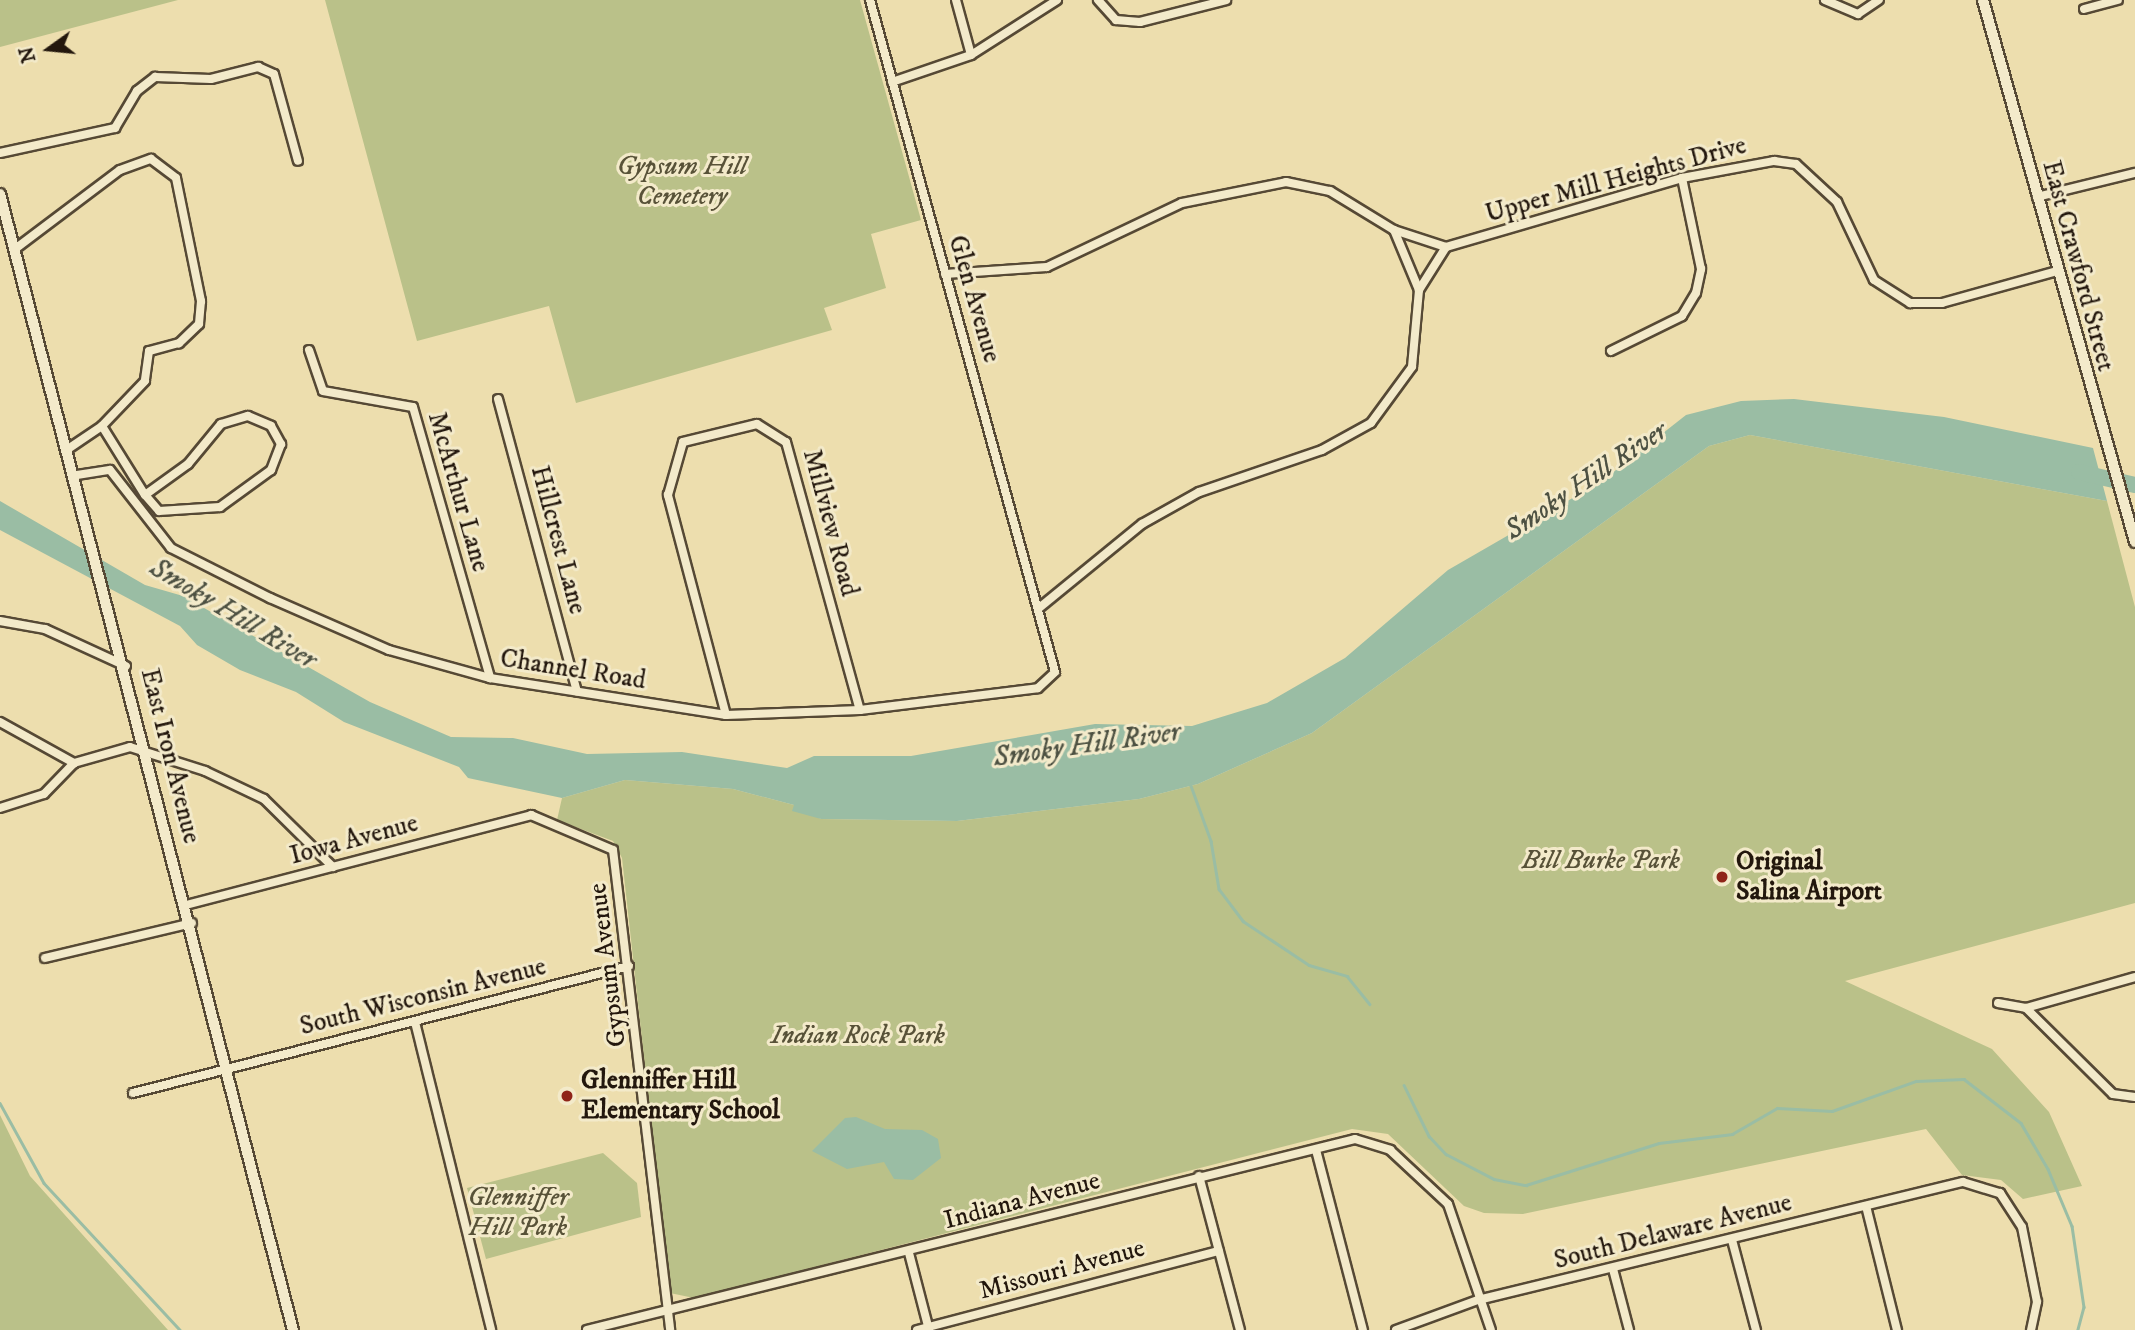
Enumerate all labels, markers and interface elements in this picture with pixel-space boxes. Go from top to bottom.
north arrow [14,14,84,84]
text: N [15,44,41,65]
street label: Upper Mill Heights Drive [1482,130,1750,230]
park label: Gypsum Hill Cemetery [617,151,747,212]
street label: East Crawford Street [2035,157,2121,375]
street label: Glen Avenue [941,232,1007,366]
street label: McArthur Lane [420,409,496,575]
water label: Smoky Hill River [1498,414,1674,548]
street label: Millview Road [795,446,865,600]
street label: Hillcrest Lane [523,462,593,618]
water label: Smoky Hill River [144,551,322,677]
street label: Channel Road [498,643,648,697]
street label: East Iron Avenue [133,665,207,847]
water label: Smoky Hill River [991,715,1183,775]
street label: Iowa Avenue [287,808,421,872]
park label: Bill Burke Park [1522,845,1680,877]
place label: Original Salina Airport [1736,846,1882,908]
marker: Original Salina Airport [1714,869,1730,885]
street label: Gypsum Avenue [582,881,634,1049]
street label: South Wisconsin Avenue [297,951,549,1043]
park label: Indian Rock Park [771,1020,945,1052]
place label: Glenniffer Hill Elementary School [581,1065,780,1126]
marker: Glenniffer Hill Elementary School [559,1088,575,1104]
street label: Indiana Avenue [941,1165,1103,1237]
park label: Glenniffer Hill Park [468,1182,568,1244]
street label: South Delaware Avenue [1551,1187,1795,1277]
street label: Missouri Avenue [976,1233,1148,1307]

